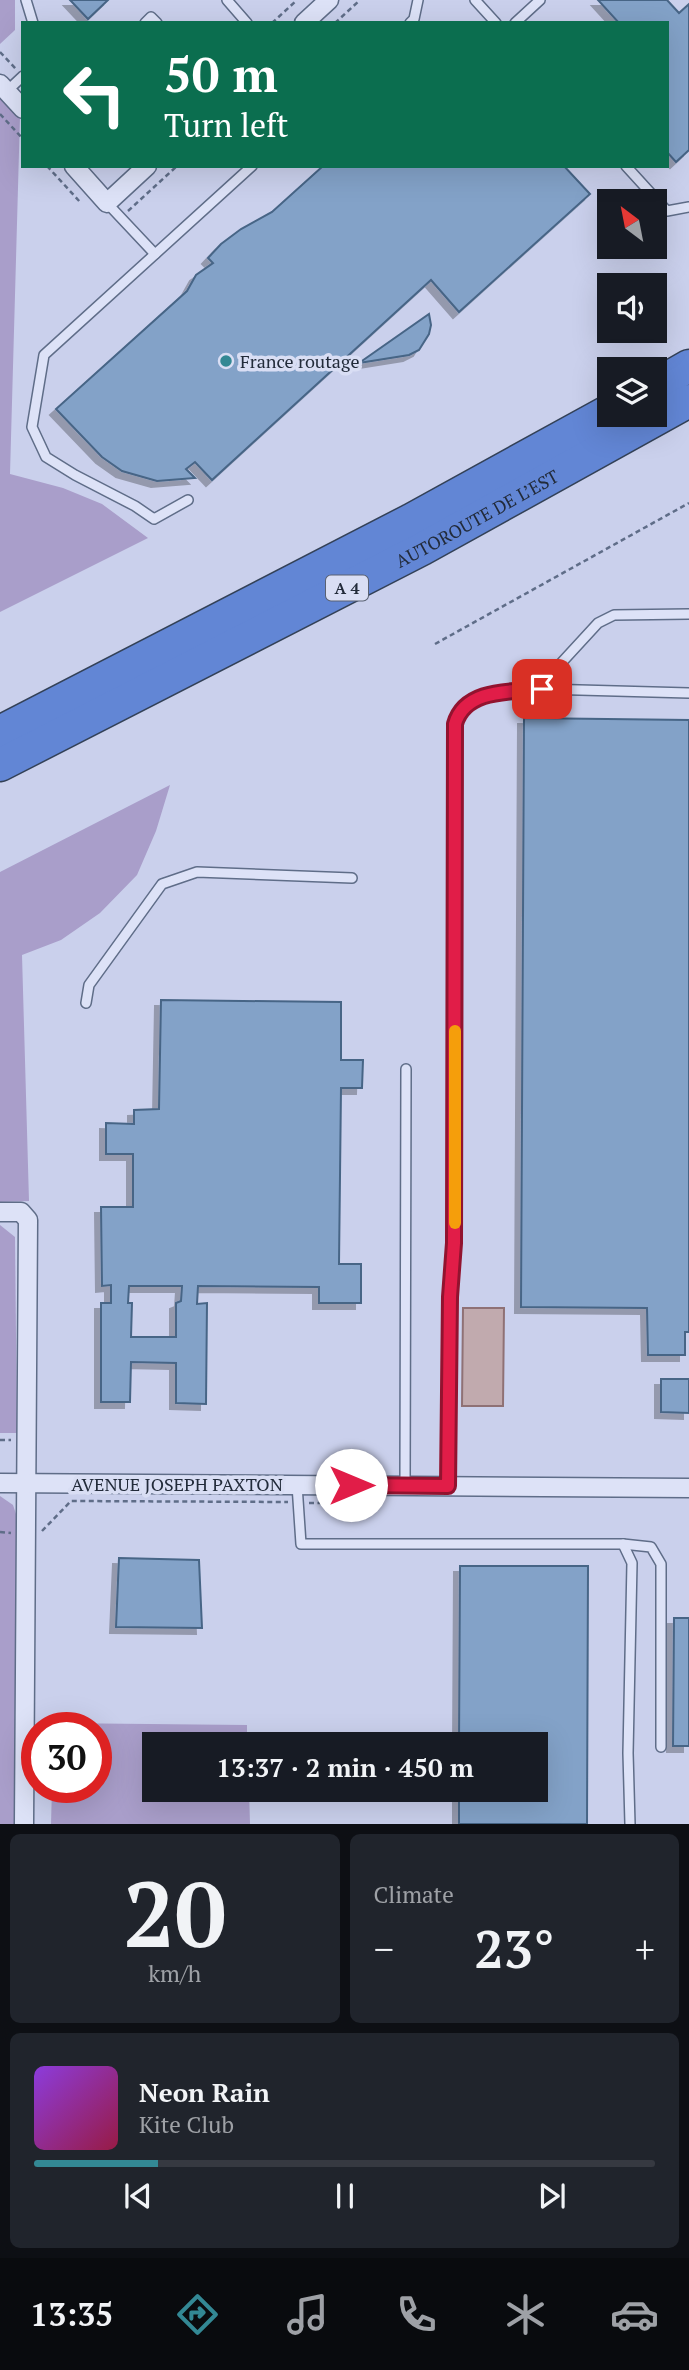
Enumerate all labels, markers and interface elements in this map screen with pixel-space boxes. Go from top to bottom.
text: 50 m [164,41,278,106]
icon: left [49,49,140,140]
text: Turn left [164,104,288,146]
north arrow [597,189,667,259]
map controls [597,189,667,427]
button: sound [597,273,667,343]
place label: France routage [240,349,359,373]
marker: France routage [218,353,234,369]
button: layers [597,357,667,427]
street label: AUTOROUTE DE L’EST [391,464,563,573]
road number: A 4 [326,576,368,600]
pin [512,659,572,719]
icon: arrive [523,670,561,708]
position arrow [314,1448,388,1522]
street label: AVENUE JOSEPH PAXTON [71,1472,283,1496]
speed limit sign: 30 [21,1712,112,1803]
text: 13:37 · 2 min · 450 m [216,1750,474,1784]
text: 20 [123,1852,226,1973]
text: Climate [374,1879,454,1910]
text: 23° [474,1914,554,1983]
text: − [374,1924,394,1974]
text: + [635,1924,655,1974]
text: km/h [148,1958,201,1989]
text: Neon Rain [139,2075,270,2109]
text: Kite Club [139,2109,234,2140]
icon: previous [119,2177,157,2215]
icon: pause [326,2177,364,2215]
icon: next [533,2177,571,2215]
icon: directions [173,2290,222,2339]
icon: music [283,2290,332,2339]
icon: phone [392,2290,441,2339]
icon: climate [501,2290,550,2339]
icon: car [610,2290,659,2339]
text: 13:35 [30,2293,113,2335]

